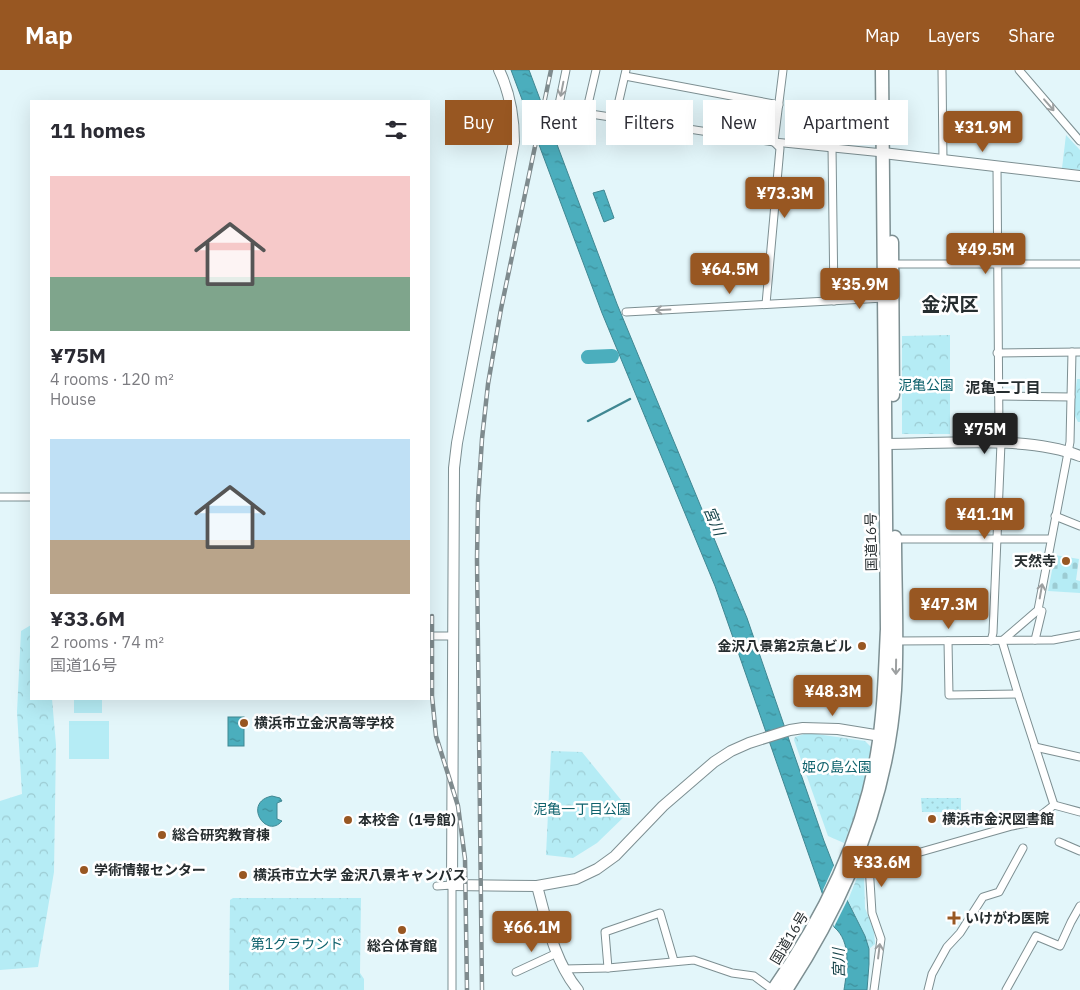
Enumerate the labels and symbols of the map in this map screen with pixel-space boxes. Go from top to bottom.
one-way arrow [557,81,566,97]
one-way arrow [1044,99,1055,112]
pin: ¥31.9M [942,111,1024,153]
pin: ¥73.3M [744,176,826,219]
pin: ¥49.5M [945,232,1027,275]
pin: ¥64.5M [689,252,771,295]
pin: ¥35.9M [819,268,901,310]
district label: 金沢区 [921,292,979,316]
one-way arrow [656,305,672,314]
park label: 泥亀公園 [898,376,954,394]
district label: 泥亀二丁目 [965,378,1041,397]
pin: ¥75M [955,412,1015,455]
pin: ¥41.1M [944,498,1026,540]
water label: 宮川 [700,503,730,540]
street label: 国道16号 [861,512,881,572]
place label: 天然寺 [1014,552,1056,570]
marker: 天然寺 [1060,555,1072,567]
one-way arrow [1037,583,1047,599]
pin: ¥47.3M [908,588,990,630]
place label: 金沢八景第2京急ビル [718,637,852,655]
marker: 金沢八景第2京急ビル [856,640,868,652]
one-way arrow [891,659,901,675]
pin: ¥48.3M [792,674,874,717]
place label: 横浜市立金沢高等学校 [254,714,394,732]
marker: 横浜市立金沢高等学校 [238,717,250,729]
park label: 姫の島公園 [802,758,872,776]
park label: 泥亀一丁目公園 [533,800,631,818]
place label: 横浜市金沢図書館 [942,810,1054,828]
place label: 本校舎（1号館） [358,811,464,829]
marker: 横浜市金沢図書館 [926,813,938,825]
marker: 本校舎（1号館） [342,814,354,826]
place label: 総合研究教育棟 [172,826,270,844]
marker: 総合研究教育棟 [156,829,168,841]
pin: ¥33.6M [841,846,923,888]
place label: 学術情報センター [94,861,206,879]
marker: 学術情報センター [78,864,90,876]
place label: 横浜市立大学 金沢八景キャンパス [253,866,466,884]
marker: 横浜市立大学 金沢八景キャンパス [237,869,249,881]
street label: 国道16号 [766,908,812,968]
place label: いけがわ医院 [965,909,1049,927]
pin: ¥66.1M [491,910,573,953]
marker: いけがわ医院 [947,911,961,925]
marker: 総合体育館 [396,924,408,936]
park label: 第1グラウンド [251,935,343,953]
place label: 総合体育館 [367,937,437,955]
one-way arrow [874,943,884,959]
water label: 宮川 [829,946,848,978]

